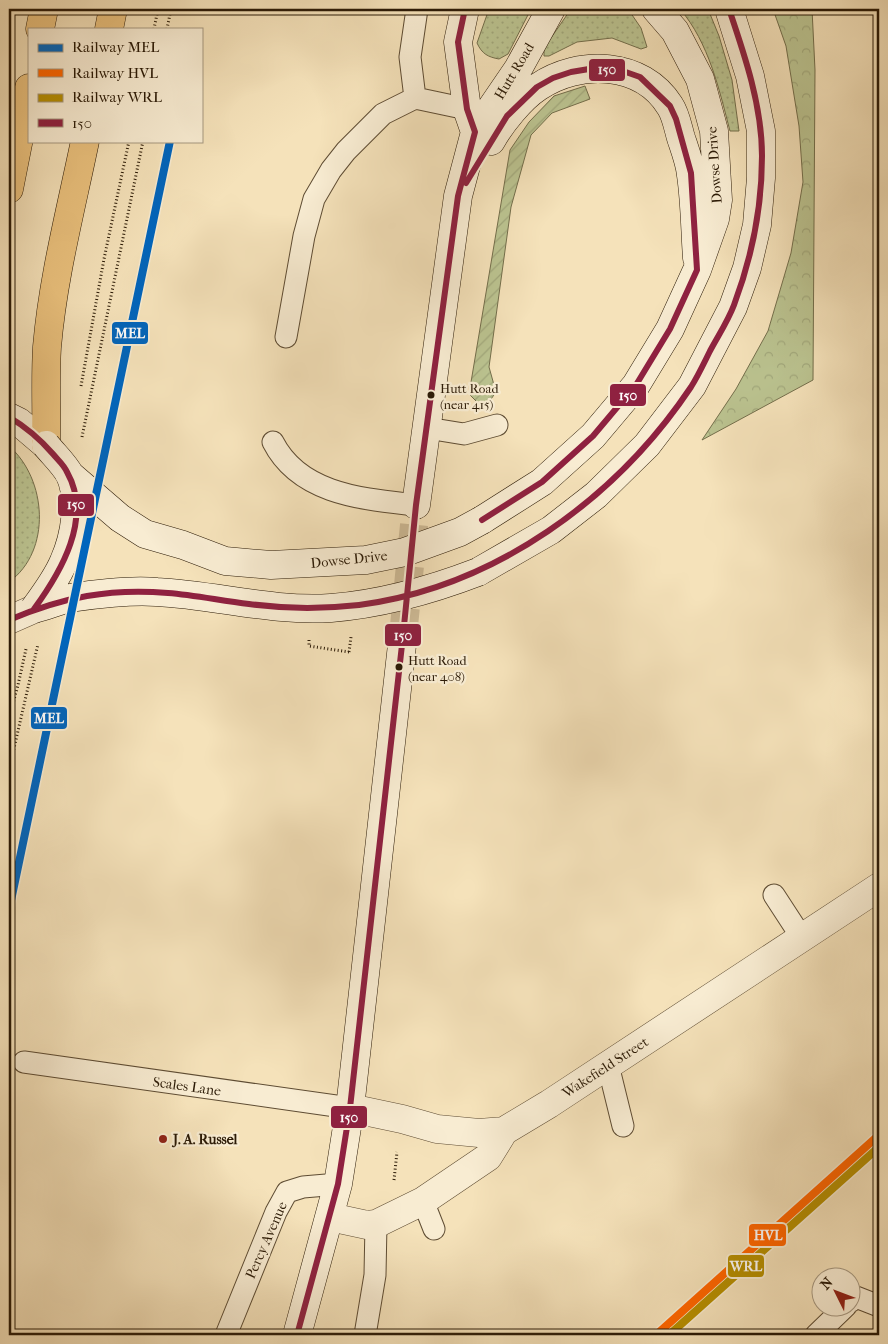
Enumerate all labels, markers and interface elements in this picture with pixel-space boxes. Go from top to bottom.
legend [28,28,202,142]
text: Railway MEL [72,38,159,56]
street label: Hutt Road [491,40,538,103]
line badge: 150 [588,58,626,82]
text: 150 [598,61,617,78]
text: Railway HVL [72,64,158,82]
text: Railway WRL [72,88,162,106]
text: 150 [72,114,92,132]
street label: Dowse Drive [703,126,726,204]
line badge: MEL [111,321,149,345]
text: MEL [114,325,145,342]
place label: Hutt Road (near 415) [440,381,499,412]
line badge: 150 [609,383,647,407]
text: 150 [619,387,638,404]
marker: Hutt Road (near 415) [426,390,436,400]
line badge: 150 [57,493,95,517]
text: 150 [67,496,86,513]
street label: Dowse Drive [310,547,388,572]
line badge: 150 [384,623,422,647]
text: 150 [394,627,413,644]
place label: Hutt Road (near 408) [408,653,467,684]
marker: Hutt Road (near 408) [394,662,404,672]
line badge: MEL [30,706,68,730]
text: MEL [33,710,64,727]
street label: Wakefield Street [558,1033,652,1102]
street label: Scales Lane [152,1073,222,1100]
line badge: 150 [330,1105,368,1129]
text: 150 [340,1109,359,1126]
place label: J. A. Russel [171,1131,238,1148]
marker: J. A. Russel [157,1133,169,1145]
street label: Percy Avenue [242,1199,291,1281]
line badge: HVL [748,1223,787,1247]
text: HVL [754,1227,783,1244]
line badge: WRL [727,1254,765,1278]
text: WRL [729,1258,763,1275]
north arrow [810,1266,860,1316]
text: N [817,1274,837,1293]

